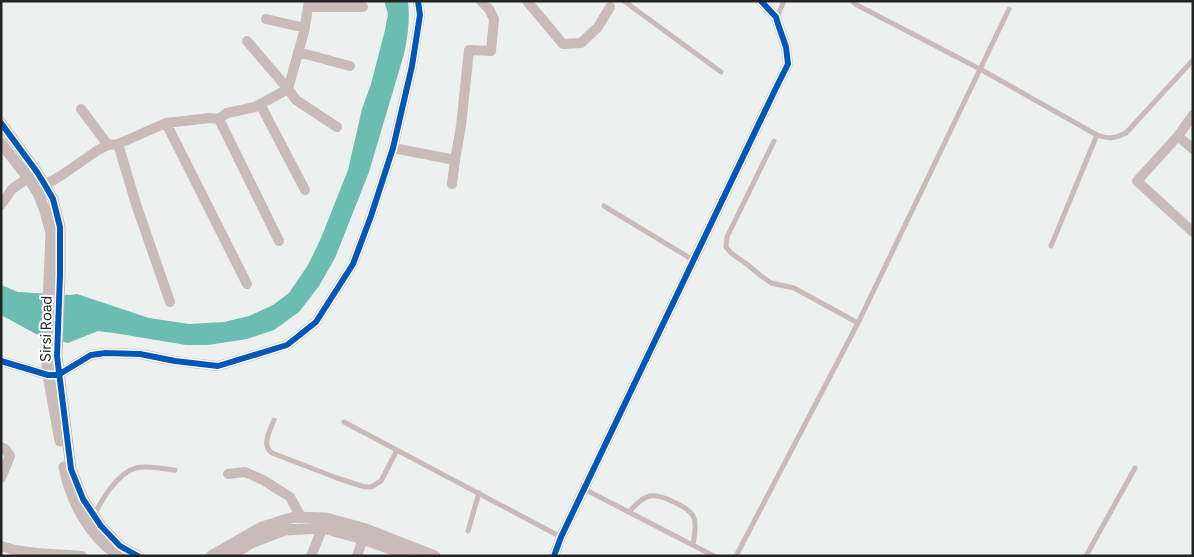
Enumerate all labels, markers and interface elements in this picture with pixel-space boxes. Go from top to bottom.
street label: Sirsi Road [36,296,56,362]

